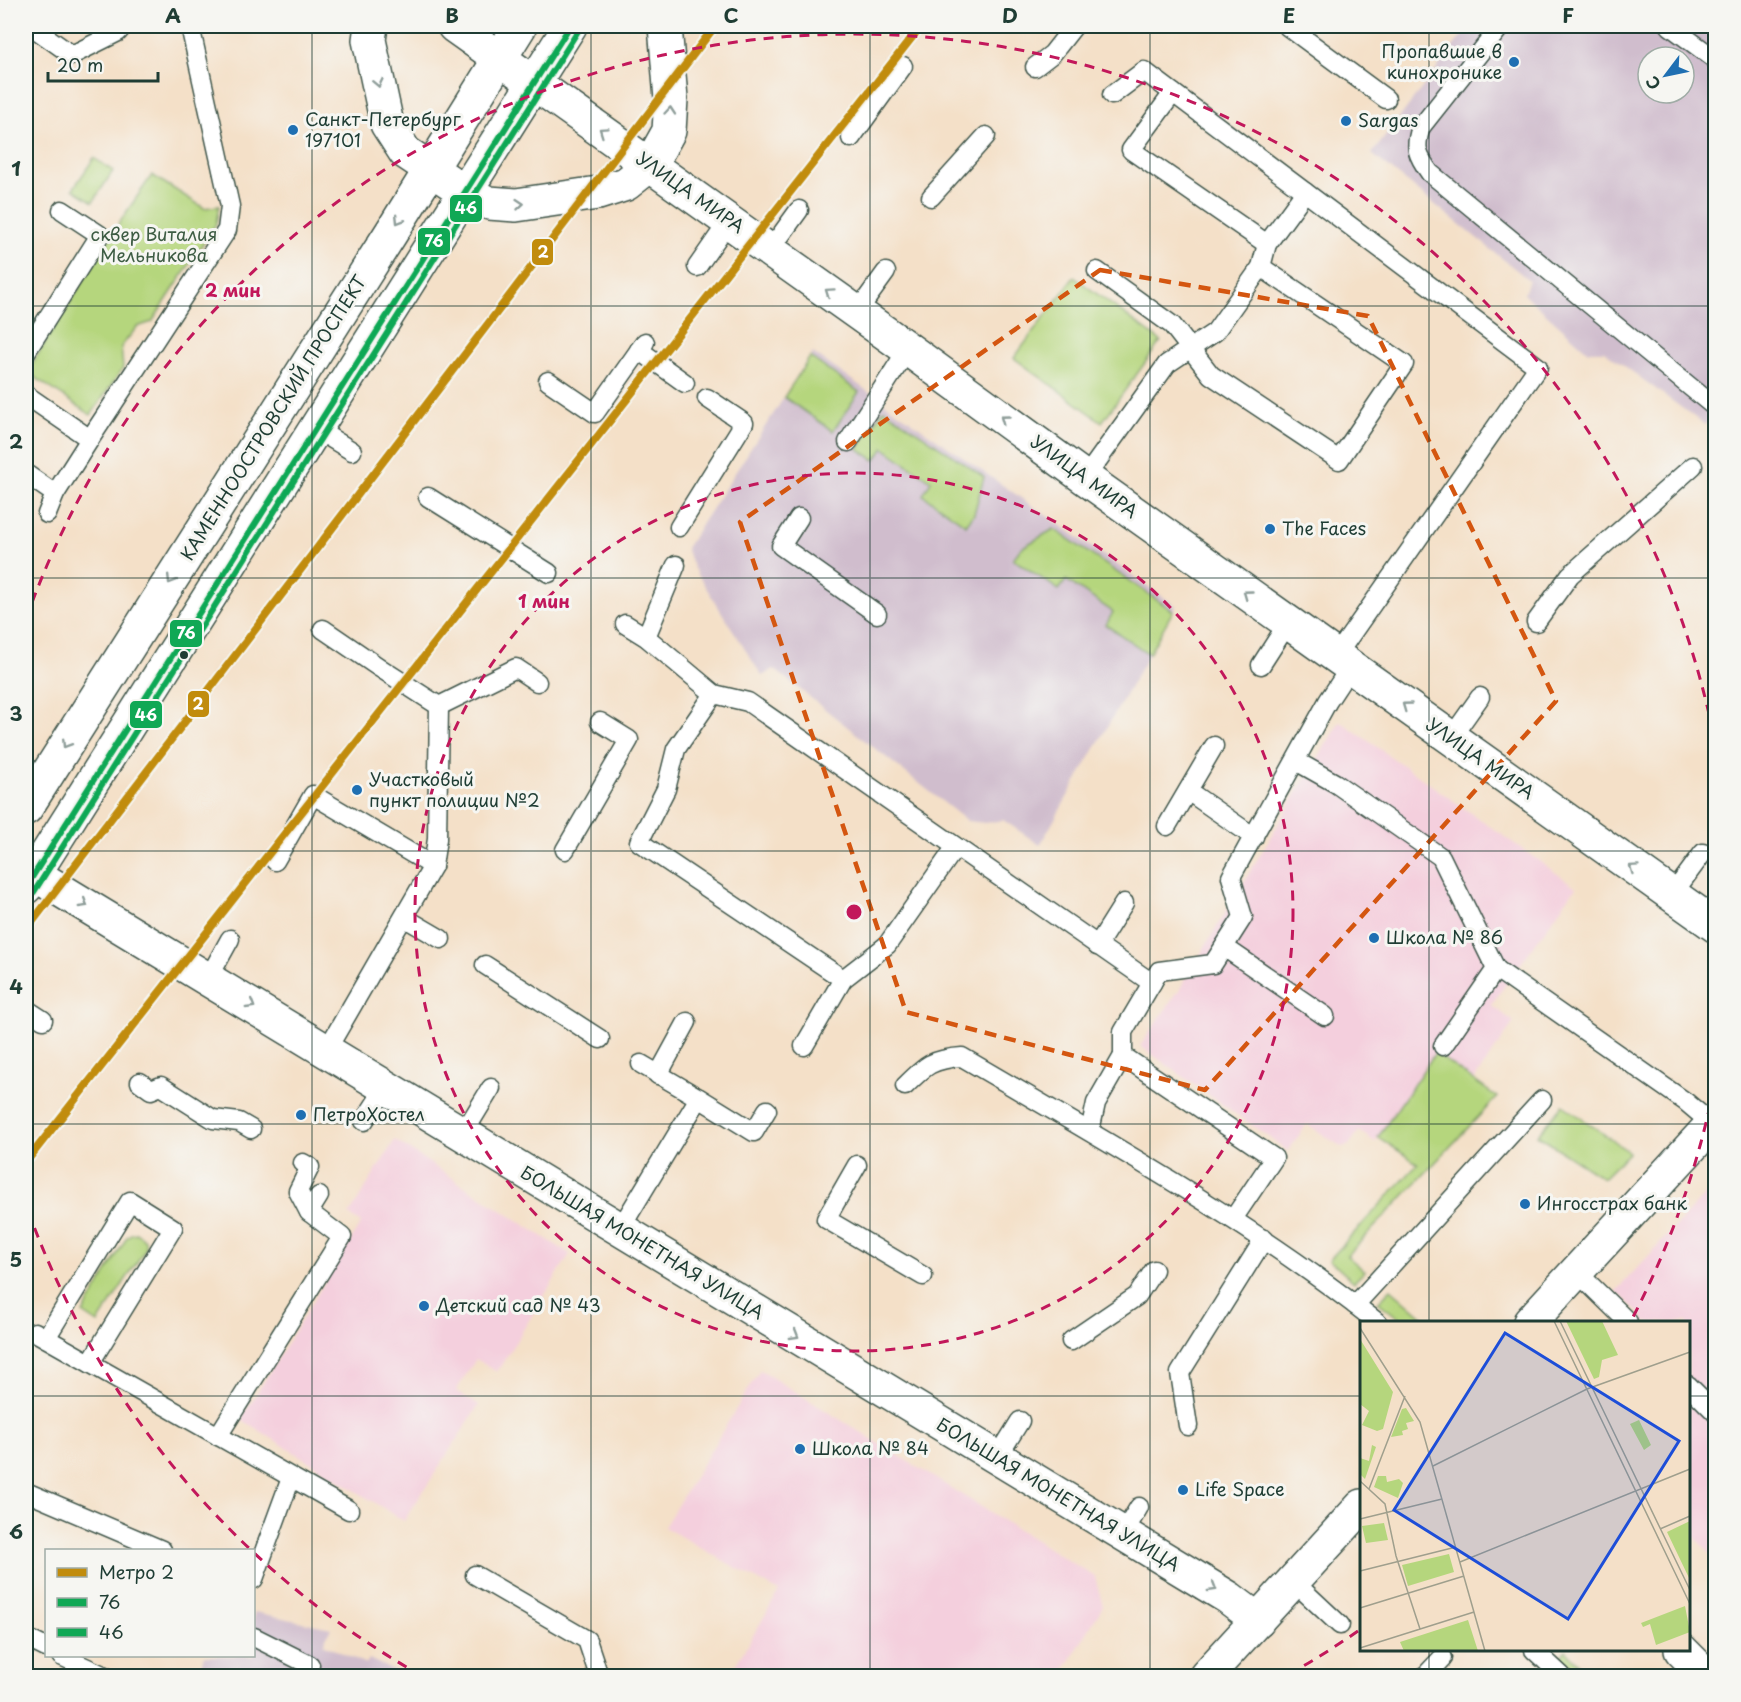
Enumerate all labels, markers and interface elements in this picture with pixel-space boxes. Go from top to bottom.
text: A [165,0,181,30]
text: B [445,0,459,30]
text: C [723,0,739,30]
text: D [1002,0,1018,30]
text: E [1283,0,1295,30]
text: F [1562,0,1574,30]
place label: Пропавшие в кинохронике [1382,37,1502,85]
scale bar [48,45,158,83]
north arrow [1636,45,1696,105]
text: 20 m [57,51,103,78]
marker: Пропавшие в кинохронике [1507,55,1521,69]
text: С [1639,72,1666,95]
one-way arrow [371,78,384,88]
place label: Санкт-Петербург 197101 [305,105,461,153]
place label: Sargas [1358,106,1418,133]
one-way arrow [664,107,677,116]
marker: Sargas [1339,114,1353,128]
marker: Санкт-Петербург 197101 [286,123,300,137]
one-way arrow [598,127,609,138]
street label: УЛИЦА МИРА [631,144,751,239]
text: 1 [11,153,21,183]
line badge: 46 [449,194,483,223]
text: 46 [455,195,477,219]
one-way arrow [516,198,525,211]
one-way arrow [395,214,407,224]
park label: сквер Виталия Мельникова [91,220,217,268]
line badge: 76 [417,227,451,256]
text: 76 [424,228,444,252]
line badge: 2 [531,238,554,266]
text: 2 [537,239,549,263]
street label: КАМЕННООСТРОВСКИЙ ПРОСПЕКТ [173,269,373,565]
text: 2 мин [205,276,261,303]
one-way arrow [824,288,835,299]
one-way arrow [999,415,1010,426]
text: 2 [9,426,23,456]
street label: УЛИЦА МИРА [1026,428,1144,524]
place label: The Faces [1282,514,1366,541]
marker: The Faces [1263,522,1277,536]
one-way arrow [167,573,178,584]
text: 1 мин [518,587,570,614]
one-way arrow [1243,590,1254,601]
line badge: 76 [169,619,203,648]
text: 76 [176,620,196,644]
unlabelled marker [178,649,190,661]
line badge: 2 [187,690,210,718]
text: 2 [192,691,204,715]
text: 3 [9,698,23,728]
line badge: 46 [129,700,163,729]
text: 46 [135,702,157,726]
one-way arrow [1402,702,1413,713]
street label: УЛИЦА МИРА [1421,710,1541,805]
one-way arrow [62,738,74,748]
place label: Участковый пункт полиции №2 [369,765,540,813]
marker: Участковый пункт полиции №2 [350,783,364,797]
one-way arrow [1629,864,1640,875]
one-way arrow [78,897,88,909]
centre of rings [844,902,864,922]
place label: Школа № 86 [1386,923,1503,950]
marker: Школа № 86 [1367,931,1381,945]
text: 4 [9,971,23,1001]
one-way arrow [245,998,255,1010]
place label: ПетроХостел [313,1100,425,1127]
marker: ПетроХостел [294,1108,308,1122]
street label: БОЛЬШАЯ МОНЕТНАЯ УЛИЦА [516,1158,770,1325]
place label: Ингосстрах банк [1537,1189,1688,1216]
marker: Ингосстрах банк [1518,1197,1532,1211]
text: 5 [10,1244,22,1274]
place label: Детский сад № 43 [435,1291,601,1318]
marker: Детский сад № 43 [417,1299,431,1313]
inset map [1360,1321,1690,1651]
one-way arrow [789,1327,799,1339]
street label: БОЛЬШАЯ МОНЕТНАЯ УЛИЦА [932,1410,1186,1577]
place label: Школа № 84 [812,1434,929,1461]
marker: Школа № 84 [793,1442,807,1456]
place label: Life Space [1195,1475,1285,1502]
marker: Life Space [1176,1483,1190,1497]
text: 6 [9,1516,23,1546]
legend [45,1549,255,1657]
text: Метро 2 [99,1558,174,1585]
one-way arrow [1207,1581,1217,1593]
text: 76 [99,1588,120,1615]
text: 46 [99,1618,124,1645]

